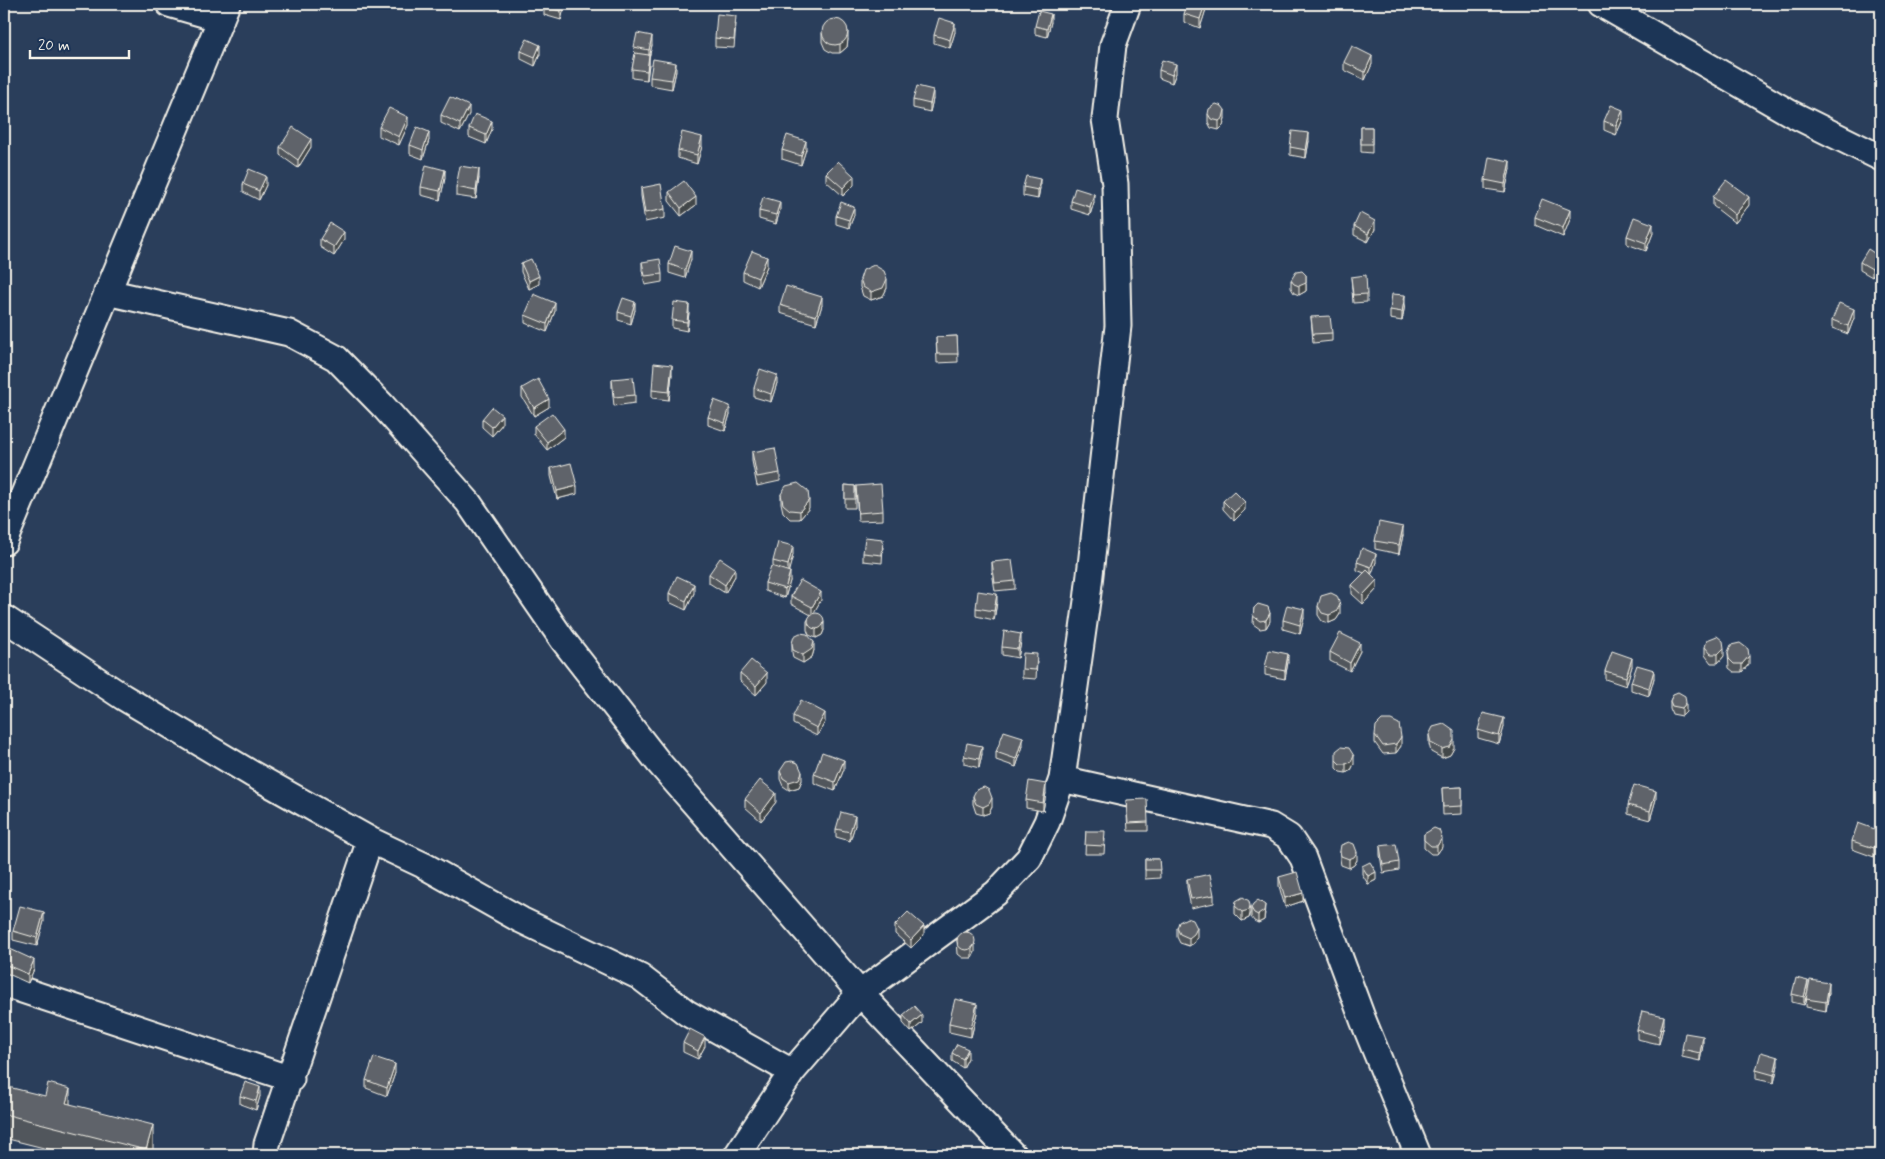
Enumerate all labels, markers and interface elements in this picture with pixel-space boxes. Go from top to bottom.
scale bar [30,28,129,60]
text: 20 m [38,36,70,56]

